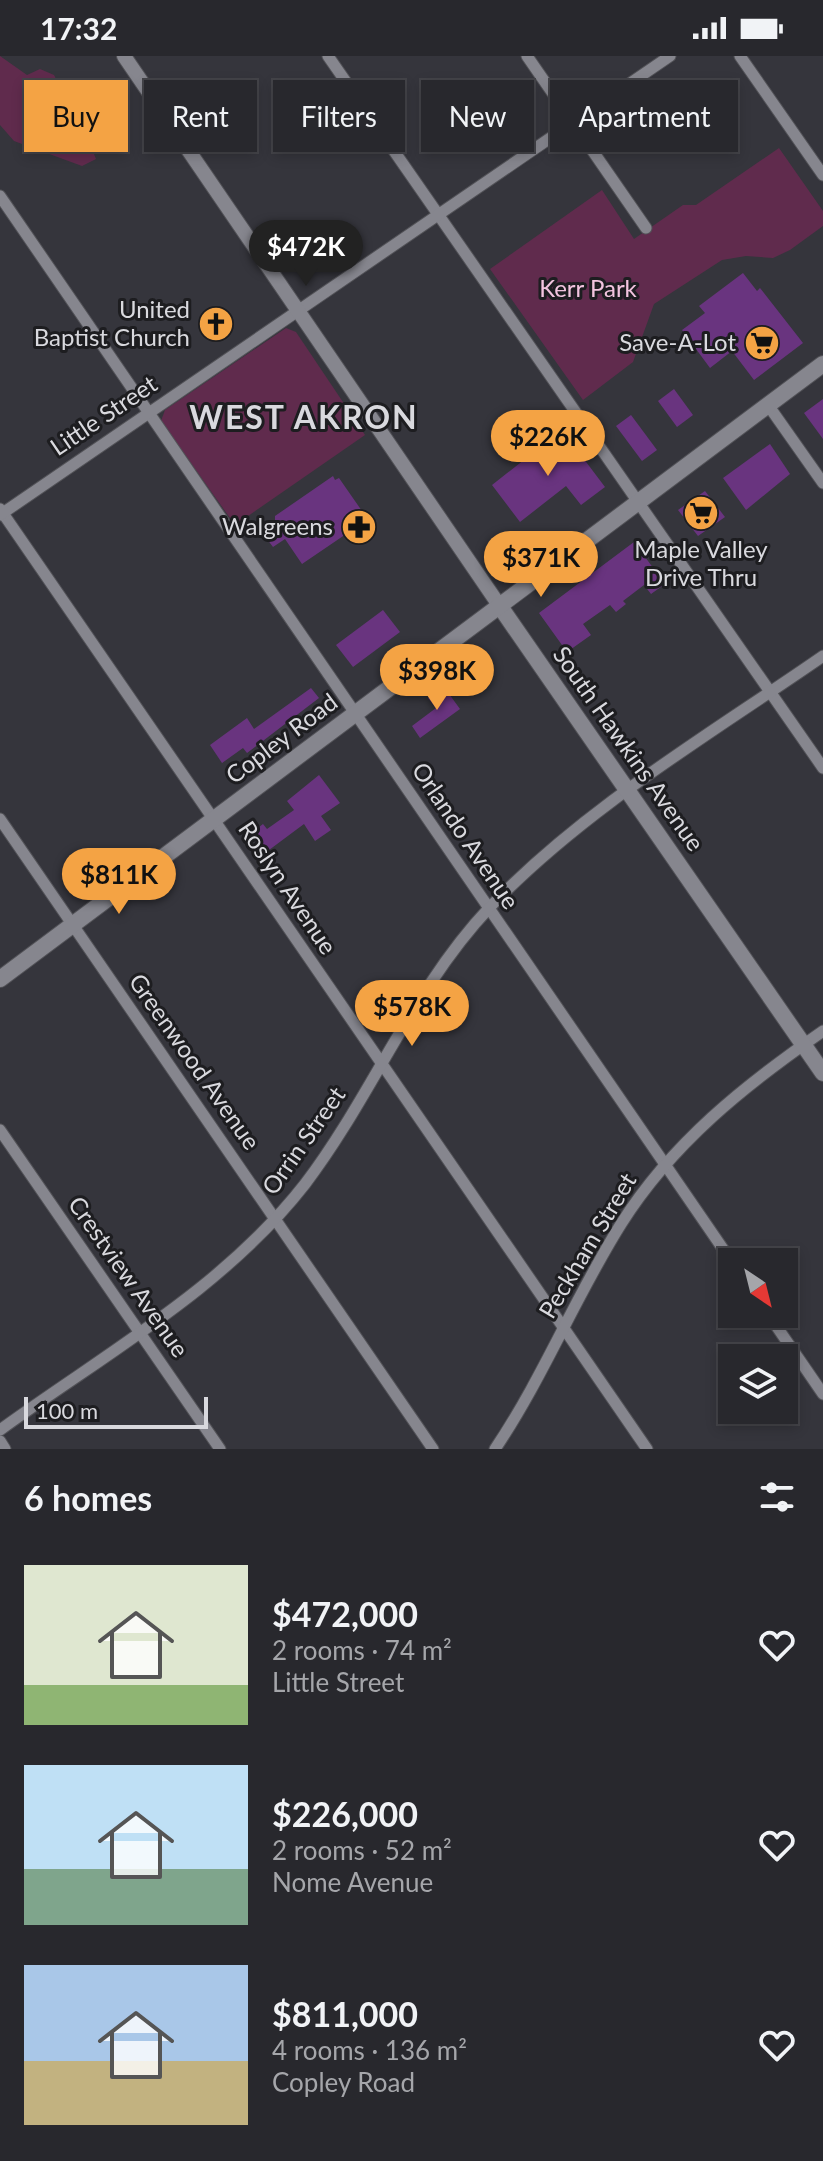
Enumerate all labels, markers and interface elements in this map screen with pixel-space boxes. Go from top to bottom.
text: 17:32 [40,10,117,46]
chip: Buy [24,80,128,152]
chip: Rent [144,80,257,152]
chip: Filters [273,80,405,152]
chip: New [421,80,534,152]
chip: Apartment [550,80,738,152]
pin: $472K [250,220,362,288]
text: $472K [267,230,345,262]
park label: Kerr Park [539,273,638,302]
place label: United Baptist Church [34,294,190,351]
church icon: United Baptist Church [197,305,235,343]
supermarket icon: Save-A-Lot [743,324,781,362]
place label: Save-A-Lot [619,327,736,356]
street label: Little Street [44,368,162,461]
district label: WEST AKRON [189,397,419,436]
pin: $226K [492,410,604,478]
text: $226K [509,420,587,452]
supermarket icon: Maple Valley Drive Thru [682,494,720,532]
pharmacy icon: Walgreens [340,508,378,546]
place label: Walgreens [222,511,333,540]
pin: $371K [485,531,597,599]
place label: Maple Valley Drive Thru [634,534,768,591]
text: $371K [502,541,580,573]
street label: South Hawkins Avenue [548,640,711,856]
pin: $398K [381,644,493,712]
text: $398K [398,654,476,686]
street label: Copley Road [220,686,343,789]
street label: Orlando Avenue [407,756,526,914]
street label: Roslyn Avenue [233,815,343,959]
pin: $811K [63,848,175,916]
text: $811K [80,858,158,890]
street label: Greenwood Avenue [124,967,267,1155]
pin: $578K [356,980,468,1048]
text: $578K [373,990,451,1022]
street label: Orrin Street [255,1080,351,1200]
street label: Peckham Street [532,1167,642,1323]
street label: Crestview Avenue [63,1190,196,1362]
north arrow [718,1248,798,1328]
map controls [718,1248,798,1424]
button: layers [718,1344,798,1424]
scale bar [24,1393,208,1429]
text: 100 m [36,1397,98,1424]
icon: filters [755,1475,799,1519]
text: 6 homes [24,1477,152,1518]
text: $472,000 [272,1593,418,1634]
icon: home [88,1597,184,1693]
icon: heart [755,1623,799,1667]
text: 2 rooms · 74 m² [272,1634,452,1666]
text: Little Street [272,1666,404,1698]
text: $226,000 [272,1793,418,1834]
icon: home [88,1797,184,1893]
icon: heart [755,1823,799,1867]
text: 2 rooms · 52 m² [272,1834,452,1866]
text: Nome Avenue [272,1866,433,1898]
text: $811,000 [272,1993,418,2034]
icon: home [88,1997,184,2093]
icon: heart [755,2023,799,2067]
text: 4 rooms · 136 m² [272,2034,467,2066]
text: Copley Road [272,2066,415,2098]

